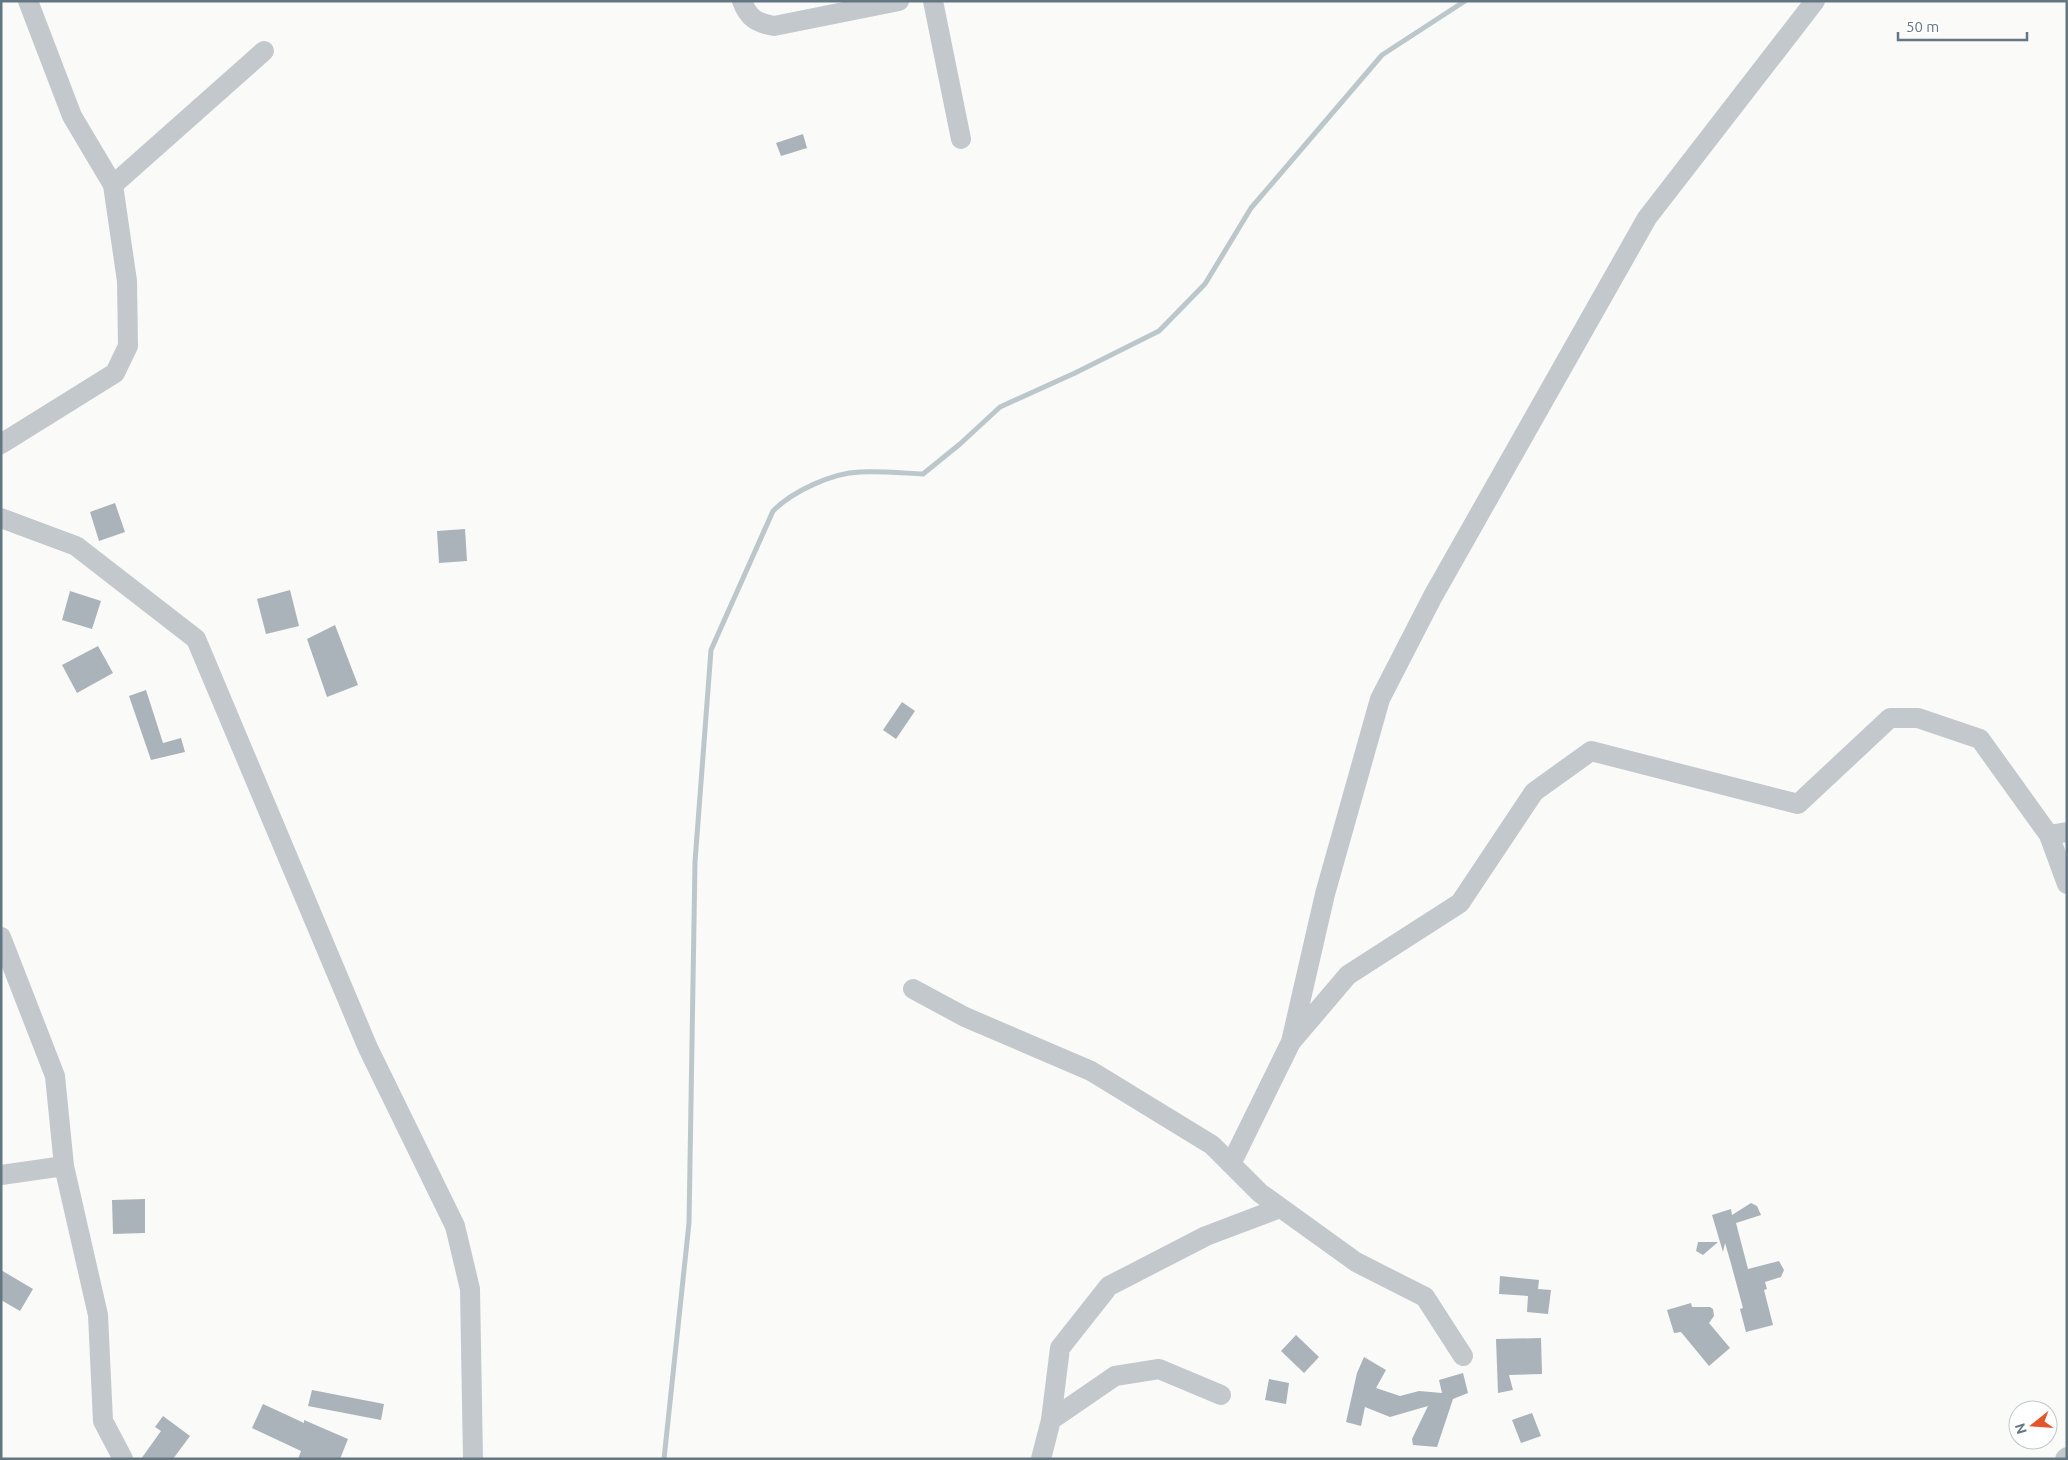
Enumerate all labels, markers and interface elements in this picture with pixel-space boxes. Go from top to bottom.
scale bar [1898,10,2027,42]
text: 50 m [1906,18,1939,35]
north arrow [2008,1400,2058,1450]
text: N [2011,1421,2030,1436]

